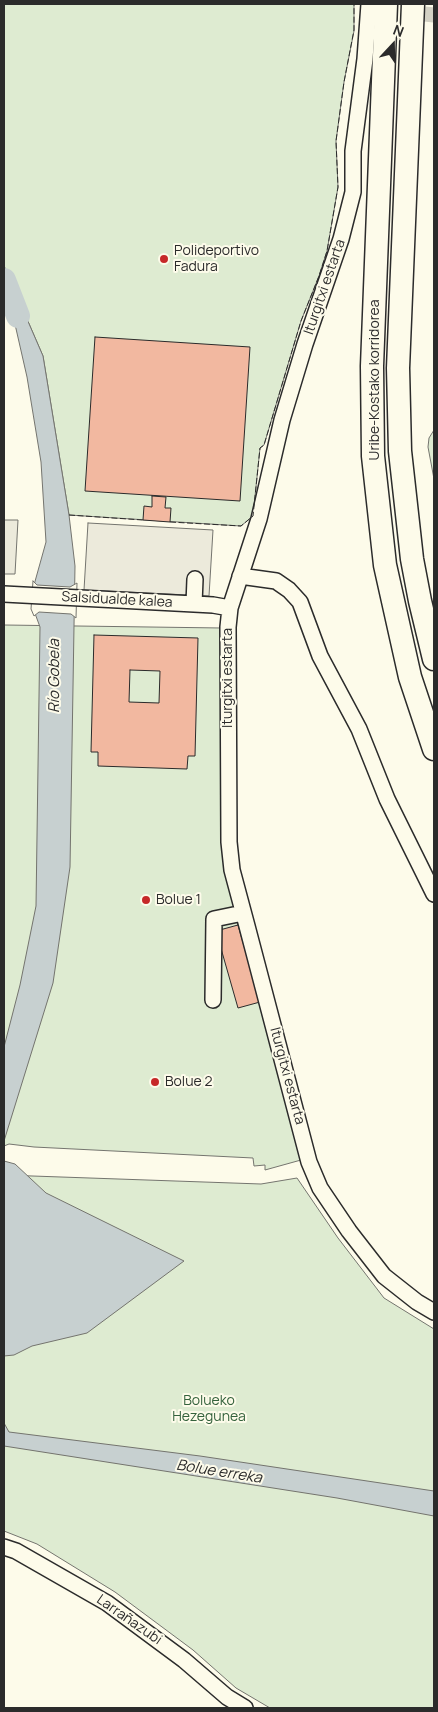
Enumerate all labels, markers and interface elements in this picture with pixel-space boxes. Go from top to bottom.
north arrow [368,20,418,70]
text: N [390,20,407,41]
street label: Iturgitxi estarta [301,237,349,337]
place label: Polideportivo Fadura [174,243,259,276]
marker: Polideportivo Fadura [158,253,170,265]
street label: Uribe-Kostako korridorea [367,300,383,460]
street label: Salsidualde kalea [61,589,173,611]
street label: Iturgitxi estarta [220,628,236,728]
water label: Río Gobela [46,639,64,713]
place label: Bolue 1 [156,892,201,908]
marker: Bolue 1 [140,894,152,906]
street label: Iturgitxi estarta [266,1026,308,1126]
place label: Bolue 2 [165,1074,212,1090]
marker: Bolue 2 [149,1076,161,1088]
park label: Bolueko Hezegunea [172,1393,246,1425]
water label: Bolue erreka [175,1456,263,1488]
street label: Larrañazubi [93,1591,165,1649]

